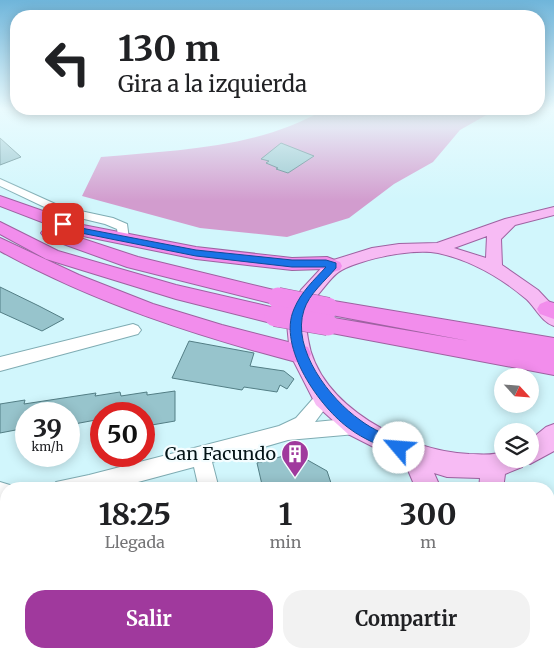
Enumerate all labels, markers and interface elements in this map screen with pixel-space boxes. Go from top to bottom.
text: 130 m [118,27,220,71]
icon: left [35,30,100,95]
text: Gira a la izquierda [118,70,307,98]
pin [42,203,84,245]
icon: arrive [49,210,77,238]
north arrow [494,368,539,412]
map controls [494,368,539,468]
speed limit sign: 50 [90,402,155,467]
text: 39 [33,412,62,444]
position arrow [372,421,424,473]
button: layers [494,423,539,468]
text: km/h [32,439,63,454]
building icon: Can Facundo [280,439,310,478]
place label: Can Facundo [165,442,276,465]
text: 18:25 [98,495,171,533]
text: 1 [279,495,292,533]
text: 300 [400,495,457,533]
text: Llegada [105,532,165,552]
text: min [270,532,301,552]
text: m [420,532,436,552]
button: Salir [25,590,273,648]
button: Compartir [283,590,530,648]

